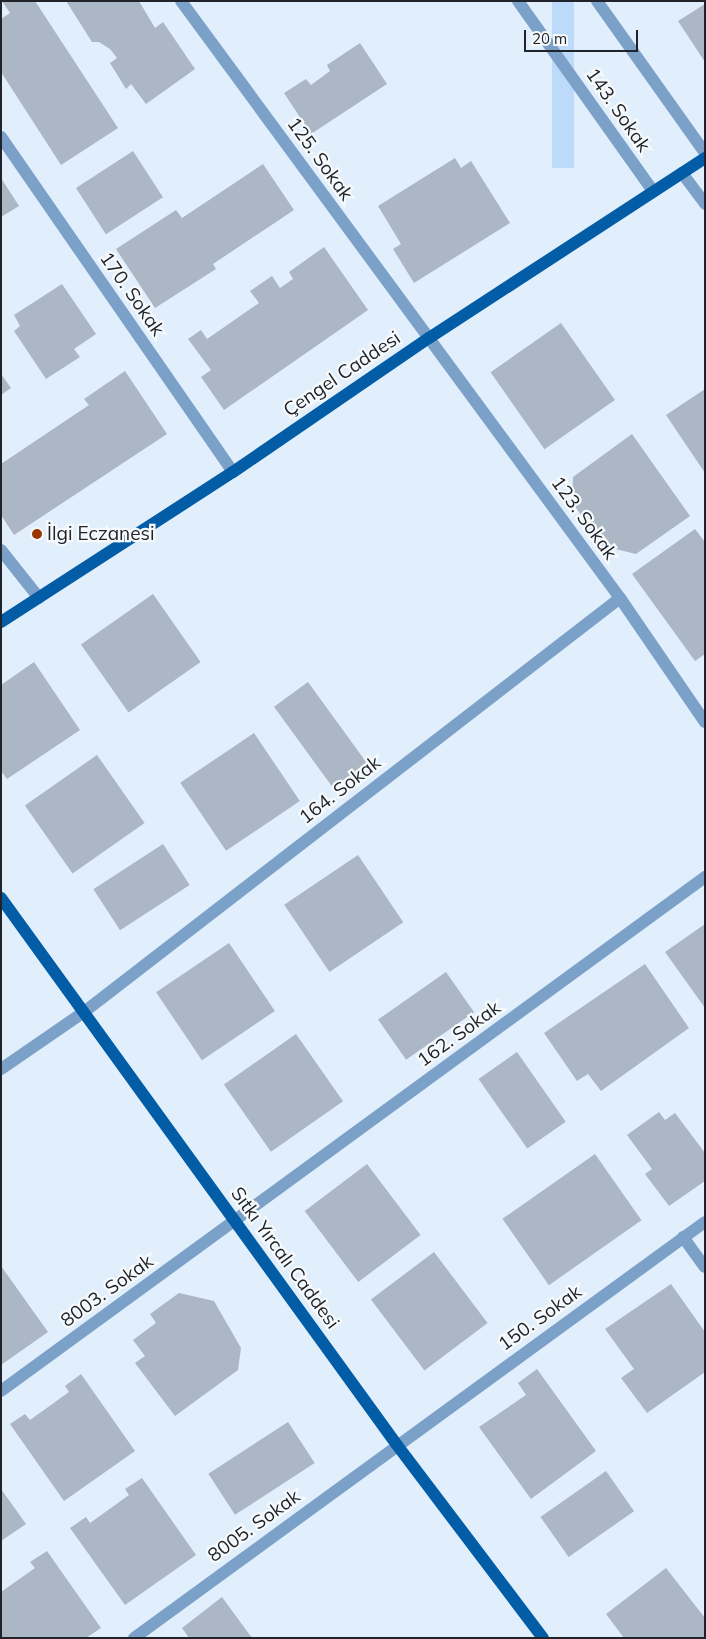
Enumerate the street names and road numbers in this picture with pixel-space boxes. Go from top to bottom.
street label: 143. Sokak [581,64,655,156]
street label: 125. Sokak [282,113,358,205]
street label: 170. Sokak [95,248,169,340]
street label: Çengel Caddesi [279,326,405,422]
street label: 123. Sokak [546,472,622,564]
street label: 164. Sokak [295,751,385,829]
street label: 162. Sokak [413,996,505,1072]
street label: Sıtkı Yırcalı Caddesi [226,1183,344,1333]
street label: 8003. Sokak [56,1250,158,1332]
street label: 150. Sokak [494,1280,586,1356]
street label: 8005. Sokak [203,1485,305,1567]

